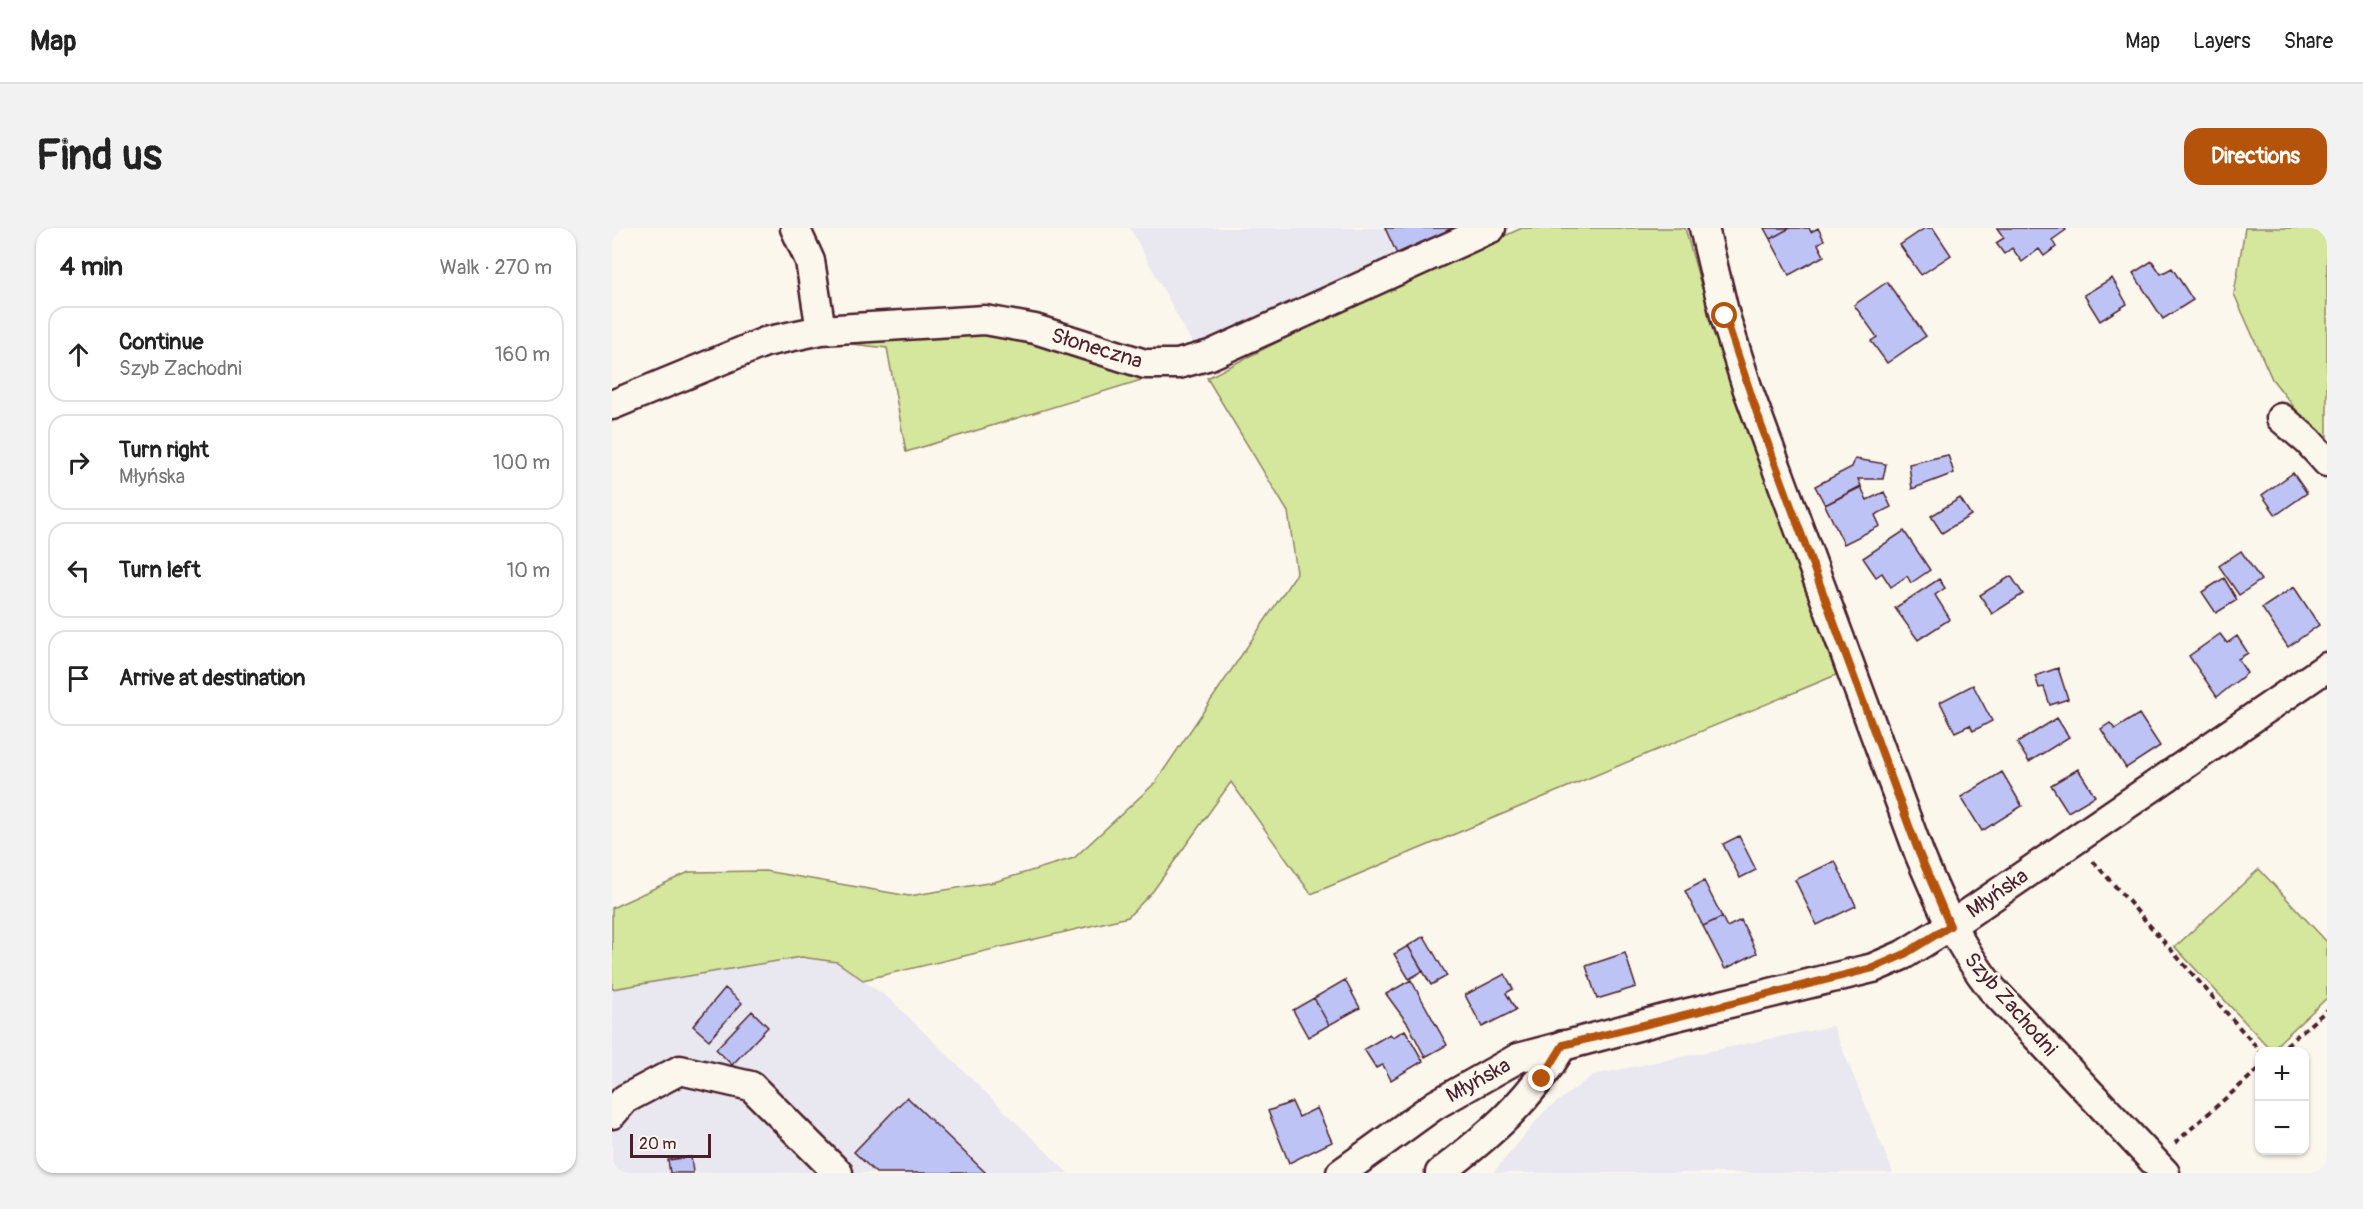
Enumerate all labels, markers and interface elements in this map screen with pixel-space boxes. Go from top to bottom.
text: Map [30,24,76,59]
text: Map [2125,28,2160,55]
text: Layers [2193,28,2251,55]
text: Share [2284,28,2333,55]
button: Directions [2184,128,2327,185]
text: Find us [36,130,162,182]
text: 4 min [60,251,123,283]
text: Walk · 270 m [440,255,552,280]
route start [1711,302,1737,328]
street label: Słoneczna [1048,322,1146,375]
text: Continue [119,328,203,356]
icon: ahead [62,338,95,371]
text: 160 m [495,342,550,367]
text: Szyb Zachodni [119,356,242,381]
text: Turn right [119,436,209,464]
icon: right [62,446,95,479]
text: 100 m [493,450,550,475]
text: Młyńska [119,464,185,489]
icon: left [62,554,95,587]
text: Turn left [119,556,201,584]
text: 10 m [506,558,550,583]
icon: arrive [62,662,95,695]
text: Arrive at destination [119,664,305,692]
street label: Młyńska [1961,862,2033,924]
street label: Szyb Zachodni [1958,947,2063,1062]
map controls [2255,1047,2309,1155]
button: + [2255,1047,2309,1101]
street label: Młyńska [1441,1052,1515,1109]
route end [1528,1065,1554,1091]
button: − [2255,1101,2309,1155]
scale bar [630,1131,711,1158]
text: 20 m [639,1134,677,1154]

